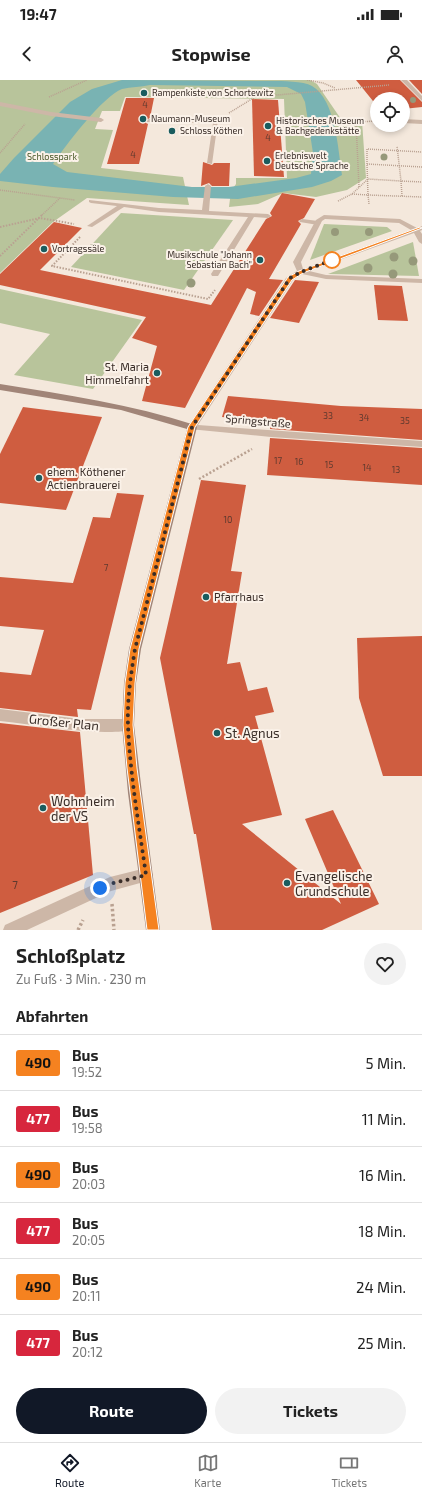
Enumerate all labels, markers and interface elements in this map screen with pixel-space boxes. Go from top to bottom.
text: 19:47 [20,5,57,23]
icon: back [16,43,38,65]
text: Stopwise [171,43,251,65]
icon: person [384,43,406,65]
place label: Rampenkiste von Schortewitz [152,87,274,98]
marker: Rampenkiste von Schortewitz [139,88,149,98]
map controls [370,92,410,132]
button: locate [370,92,410,132]
house number: 4 [142,99,148,110]
place label: Naumann-Museum [151,113,230,124]
marker: Naumann-Museum [138,114,148,124]
place label: Historisches Museum & Bachgedenkstätte [276,115,364,136]
marker: Historisches Museum & Bachgedenkstätte [263,121,273,131]
place label: Schloss Köthen [180,125,243,136]
marker: Schloss Köthen [167,126,177,136]
house number: 4 [265,132,271,143]
house number: 4 [130,149,136,160]
place label: Erlebniswelt Deutsche Sprache [275,150,349,171]
park label: Schlosspark [27,151,77,162]
marker: Erlebniswelt Deutsche Sprache [262,156,272,166]
place label: Vortragssäle [52,243,105,254]
marker: Vortragssäle [39,244,49,254]
place label: Musikschule "Johann Sebastian Bach" [167,249,252,270]
unlabelled marker [323,251,341,269]
marker: Musikschule "Johann Sebastian Bach" [255,255,265,265]
place label: St. Maria Himmelfahrt [85,360,149,386]
marker: St. Maria Himmelfahrt [152,368,162,378]
house number: 33 [323,410,333,421]
street label: Springstraße [225,411,291,430]
house number: 34 [359,412,370,423]
house number: 35 [400,415,410,426]
house number: 17 [274,455,282,466]
house number: 16 [295,456,303,467]
house number: 15 [325,459,333,470]
house number: 14 [362,462,372,473]
house number: 13 [392,464,400,475]
place label: ehem. Köthener Actienbrauerei [47,465,126,491]
marker: ehem. Köthener Actienbrauerei [34,473,44,483]
house number: 10 [223,514,233,525]
house number: 7 [104,562,109,573]
place label: Pfarrhaus [214,590,264,603]
marker: Pfarrhaus [201,592,211,602]
street label: Großer Plan [28,710,100,734]
place label: St. Agnus [225,725,280,741]
marker: St. Agnus [212,728,222,738]
place label: Wohnheim der VS [51,793,115,824]
marker: Wohnheim der VS [38,803,48,813]
place label: Evangelische Grundschule [295,868,373,899]
house number: 7 [12,878,18,891]
your location [90,878,110,898]
marker: Evangelische Grundschule [282,878,292,888]
button: heart [364,943,406,985]
text: Schloßplatz [16,944,125,967]
text: Zu Fuß · 3 Min. · 230 m [16,971,146,987]
text: Abfahrten [16,1007,88,1025]
text: Bus [72,1046,98,1064]
text: 490 [25,1054,51,1071]
text: 5 Min. [366,1054,406,1072]
text: 19:52 [72,1064,102,1080]
text: Bus [72,1102,98,1120]
text: 477 [26,1110,50,1127]
text: 11 Min. [362,1110,406,1128]
text: 19:58 [72,1120,103,1136]
text: Bus [72,1158,98,1176]
text: 490 [25,1166,51,1183]
text: 16 Min. [359,1166,406,1184]
text: 20:03 [72,1176,105,1192]
text: Bus [72,1214,98,1232]
text: 477 [26,1222,50,1239]
text: 18 Min. [359,1222,406,1240]
text: 20:05 [72,1232,105,1248]
text: Bus [72,1270,98,1288]
text: 490 [25,1278,51,1295]
text: 24 Min. [356,1278,406,1296]
text: 20:11 [72,1288,101,1304]
text: Bus [72,1326,98,1344]
text: 477 [26,1334,50,1351]
text: 25 Min. [357,1334,406,1352]
text: 20:12 [72,1344,103,1360]
button: Route [16,1388,207,1434]
button: Tickets [215,1388,406,1434]
tab: Route [55,1452,84,1489]
tab: Karte [194,1452,221,1489]
tab: Tickets [331,1452,367,1489]

